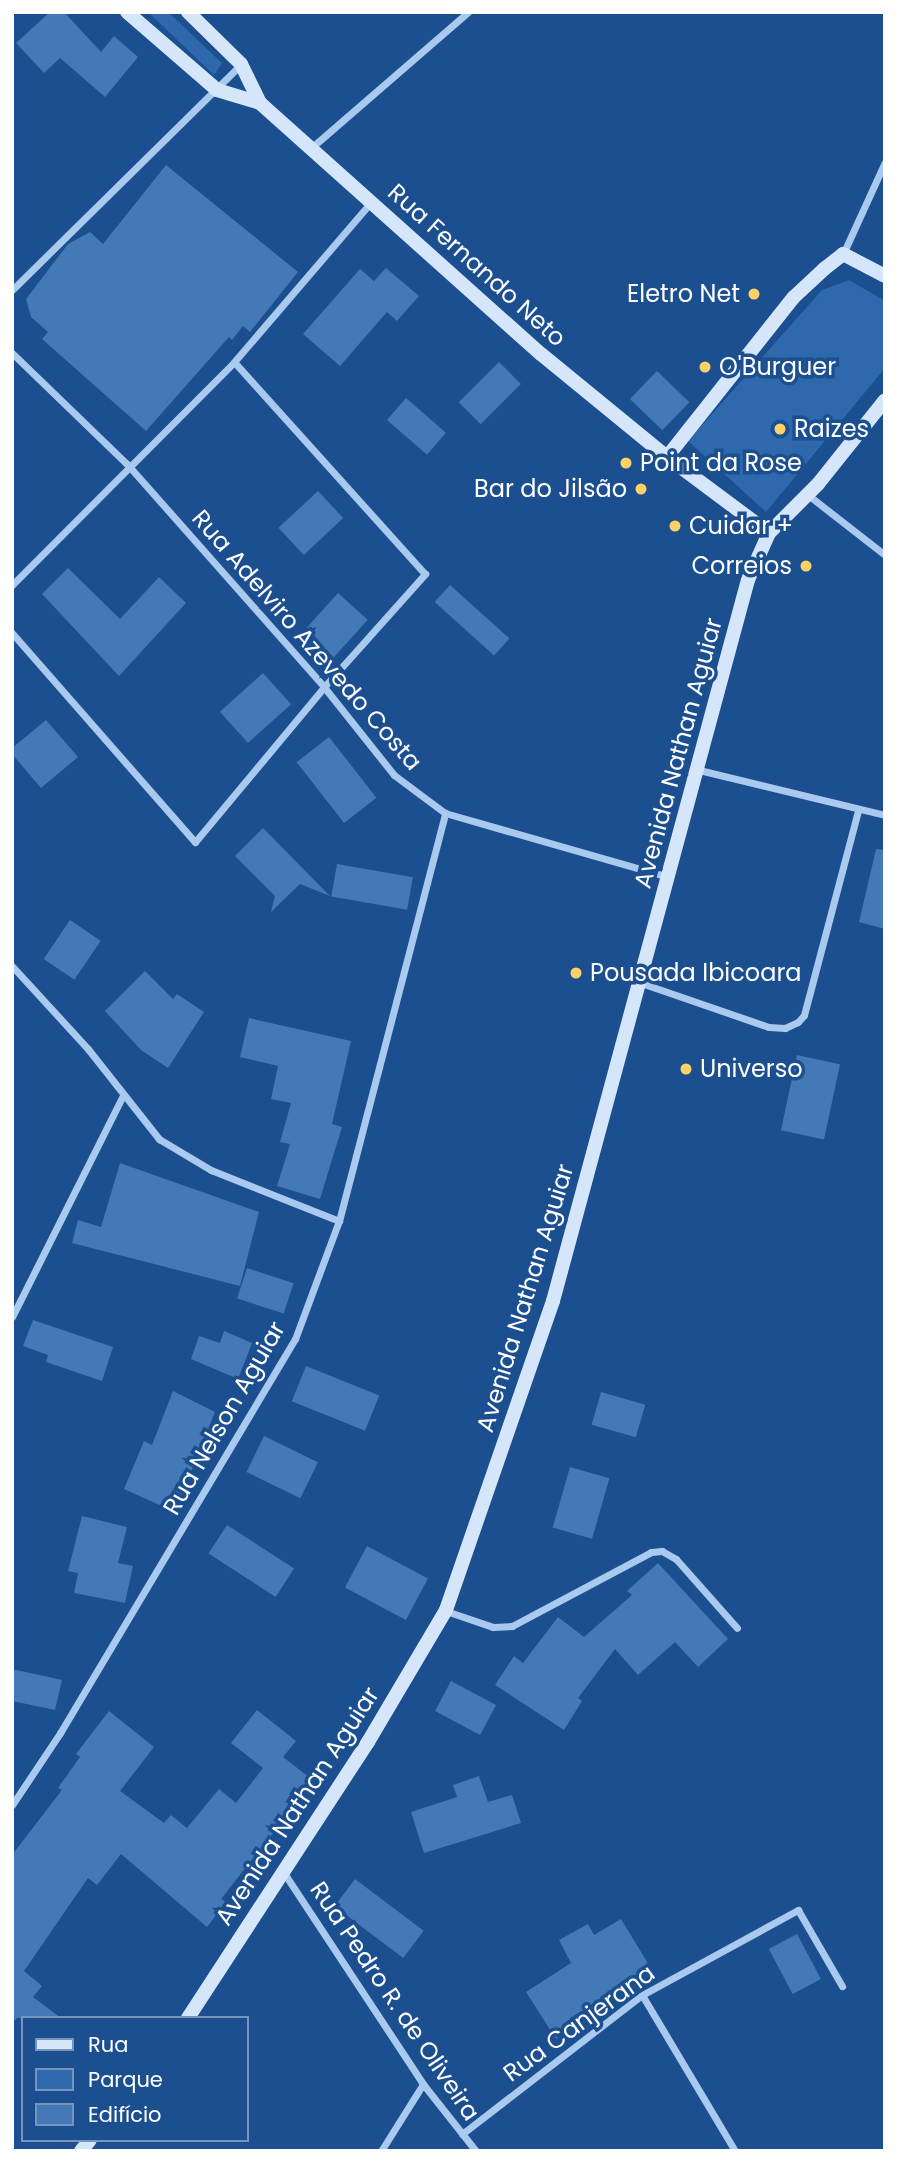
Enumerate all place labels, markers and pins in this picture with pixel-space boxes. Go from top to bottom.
place label: Eletro Net [627,280,740,308]
marker: Eletro Net [746,286,762,302]
place label: O'Burguer [719,353,836,381]
marker: O'Burguer [697,359,713,375]
place label: Raizes [794,415,869,443]
marker: Raizes [772,421,788,437]
place label: Point da Rose [640,449,802,477]
marker: Point da Rose [618,455,634,471]
place label: Bar do Jilsão [474,475,627,503]
marker: Bar do Jilsão [633,481,649,497]
place label: Cuidar + [689,512,793,540]
marker: Cuidar + [667,518,683,534]
place label: Correios [692,552,792,580]
marker: Correios [798,558,814,574]
place label: Pousada Ibicoara [590,959,802,987]
marker: Pousada Ibicoara [568,965,584,981]
place label: Universo [700,1055,803,1083]
marker: Universo [678,1061,694,1077]

